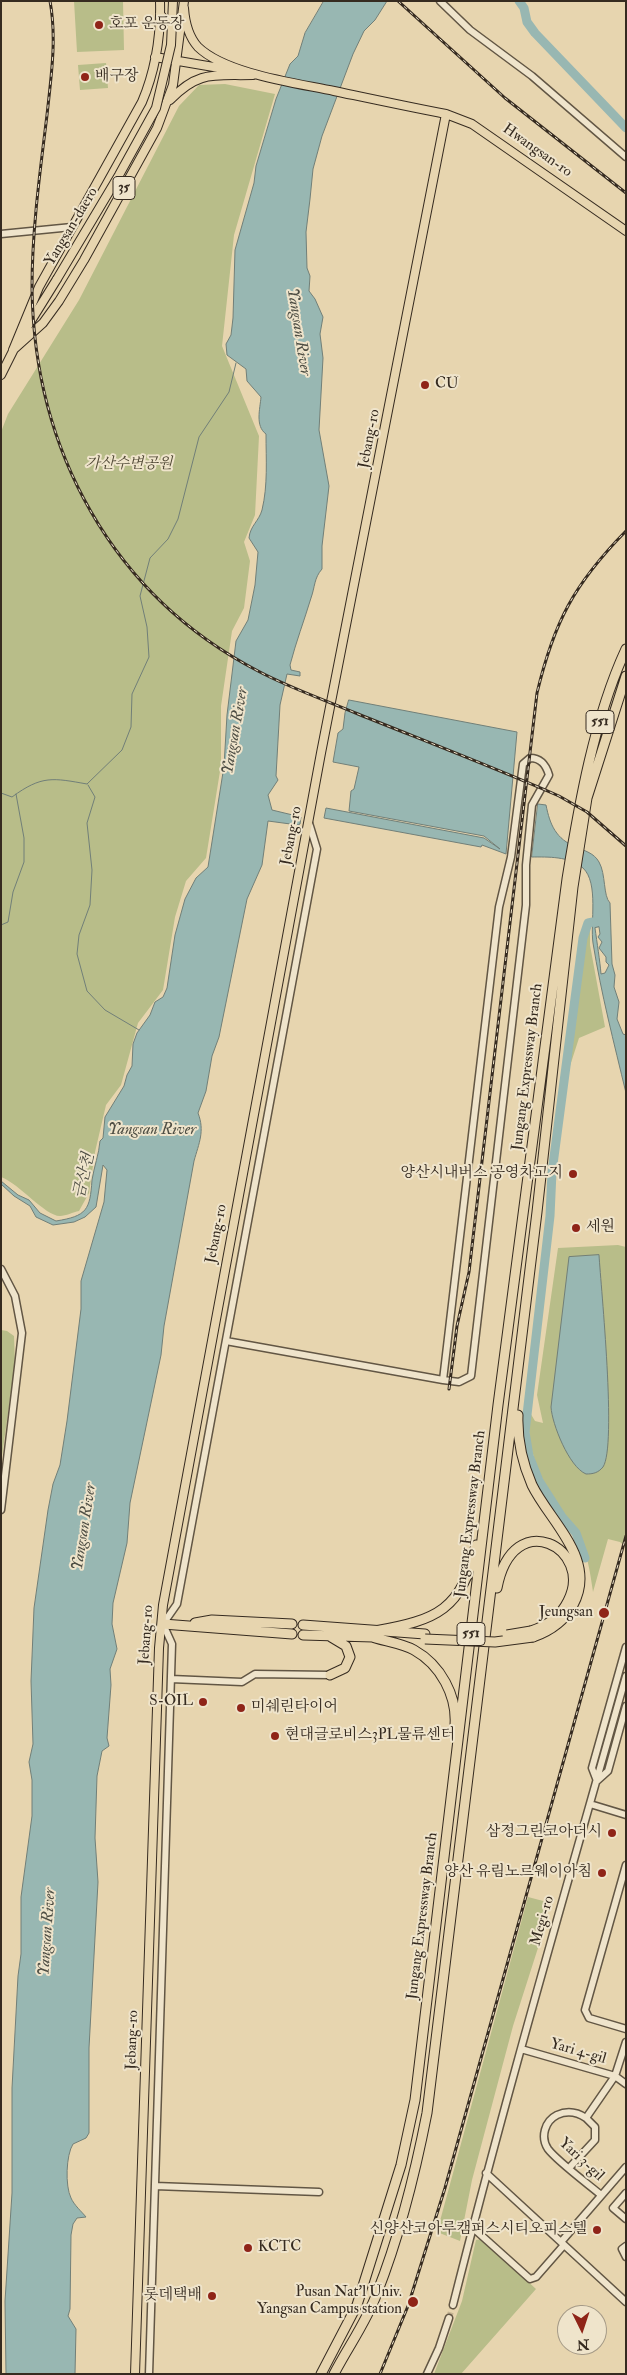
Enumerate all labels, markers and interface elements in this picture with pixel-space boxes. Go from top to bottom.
place label: 호포 운동장 [109,16,185,34]
marker: 호포 운동장 [93,19,105,31]
place label: 배구장 [95,68,138,86]
marker: 배구장 [79,71,91,83]
street label: Hwangsan-ro [499,120,575,182]
road number: 35 [113,177,135,200]
street label: Yangsan-daero [42,185,102,269]
water label: Yangsan River [282,287,314,377]
place label: CU [435,376,459,394]
marker: CU [419,379,431,391]
street label: Jebang-ro [355,408,385,470]
park label: 가산수변공원 [86,456,172,474]
water label: Yangsan River [219,686,253,776]
road number: 551 [586,710,614,734]
street label: Jebang-ro [277,805,307,867]
street label: Jungang Expressway Branch [509,982,547,1152]
water label: Yangsan River [108,1121,196,1141]
water label: 금산천 [70,1151,100,1201]
place label: 양산시내버스 공영차고지 [400,1165,563,1183]
marker: 양산시내버스 공영차고지 [567,1168,579,1180]
street label: Jebang-ro [202,1203,232,1265]
place label: 세원 [586,1219,615,1237]
marker: 세원 [570,1222,582,1234]
street label: Jungang Expressway Branch [452,1429,490,1599]
water label: Yangsan River [69,1482,101,1572]
place label: Jeungsan [539,1604,593,1622]
street label: Jebang-ro [136,1605,158,1665]
marker: Jeungsan [597,1606,611,1620]
road number: 551 [457,1622,485,1646]
place label: S-OIL [149,1693,193,1711]
marker: S-OIL [197,1696,209,1708]
place label: 미쉐린타이어 [251,1699,338,1717]
marker: 미쉐린타이어 [235,1702,247,1714]
place label: 현대글로비스3PL물류센터 [285,1727,455,1745]
marker: 현대글로비스3PL물류센터 [269,1730,281,1742]
place label: 삼정그린코아더시 [486,1824,602,1842]
marker: 삼정그린코아더시 [606,1827,618,1839]
street label: Jungang Expressway Branch [404,1831,442,2001]
place label: 양산 유림노르웨이아침 [444,1864,592,1882]
marker: 양산 유림노르웨이아침 [596,1867,608,1879]
water label: Yangsan River [35,1887,61,1977]
street label: Megi-ro [527,1894,559,1948]
street label: Jebang-ro [123,2010,143,2070]
street label: Yari 4-gil [548,2035,608,2069]
street label: Yari 3-gil [555,2135,607,2185]
place label: 신양산코아루캠퍼스시티오피스텔 [370,2221,587,2239]
marker: 신양산코아루캠퍼스시티오피스텔 [591,2224,603,2236]
place label: KCTC [258,2239,301,2257]
marker: KCTC [242,2242,254,2254]
place label: Pusan Nat'l Univ. Yangsan Campus station [257,2284,402,2319]
place label: 롯데택배 [144,2287,202,2305]
marker: 롯데택배 [206,2290,218,2302]
marker: Pusan Nat'l Univ. Yangsan Campus station [406,2295,420,2309]
north arrow [557,2305,607,2355]
text: N [576,2336,590,2353]

